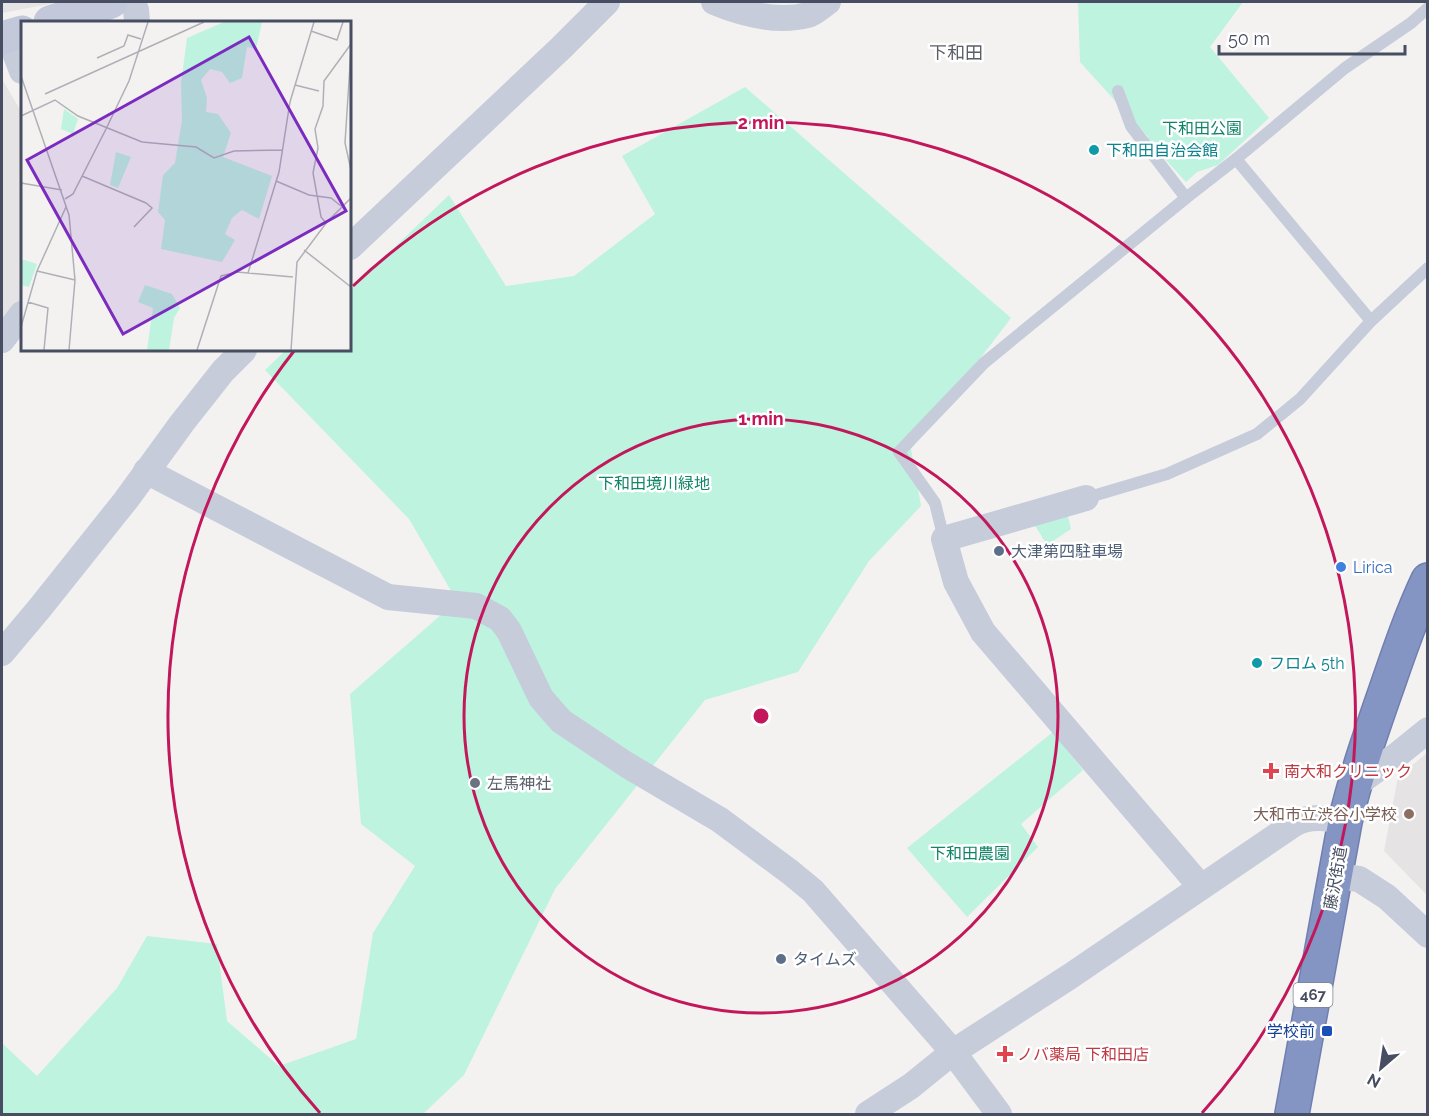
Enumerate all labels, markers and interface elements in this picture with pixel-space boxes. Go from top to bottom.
scale bar [1219,18,1405,56]
inset map [21,21,351,351]
text: 50 m [1228,28,1270,49]
district label: 下和田 [929,42,983,63]
text: 2 min [738,112,784,133]
park label: 下和田公園 [1162,119,1242,138]
place label: 下和田自治会館 [1106,141,1218,160]
marker: 下和田自治会館 [1087,143,1101,157]
text: 1 min [738,408,784,429]
park label: 下和田境川緑地 [598,474,710,493]
place label: 大津第四駐車場 [1011,542,1123,561]
marker: 大津第四駐車場 [992,544,1006,558]
place label: Lirica [1353,558,1392,577]
marker: Lirica [1334,560,1348,574]
place label: フロム 5th [1269,654,1345,673]
marker: フロム 5th [1250,656,1264,670]
centre of rings [751,706,771,726]
marker: 南大和クリニック [1262,762,1280,780]
place label: 南大和クリニック [1284,762,1412,781]
place label: 左馬神社 [487,774,551,793]
marker: 左馬神社 [468,776,482,790]
place label: 大和市立渋谷小学校 [1253,805,1397,824]
marker: 大和市立渋谷小学校 [1402,807,1416,821]
park label: 下和田農園 [930,844,1010,863]
street label: 藤沢街道 [1321,845,1350,911]
place label: タイムズ [793,950,857,969]
marker: タイムズ [774,952,788,966]
road number: 467 [1294,983,1332,1007]
place label: 学校前 [1267,1022,1315,1041]
marker: 学校前 [1320,1024,1334,1038]
north arrow [1351,1038,1411,1098]
place label: ノバ薬局 下和田店 [1017,1045,1149,1064]
marker: ノバ薬局 下和田店 [998,1047,1012,1061]
text: N [1364,1069,1384,1092]

